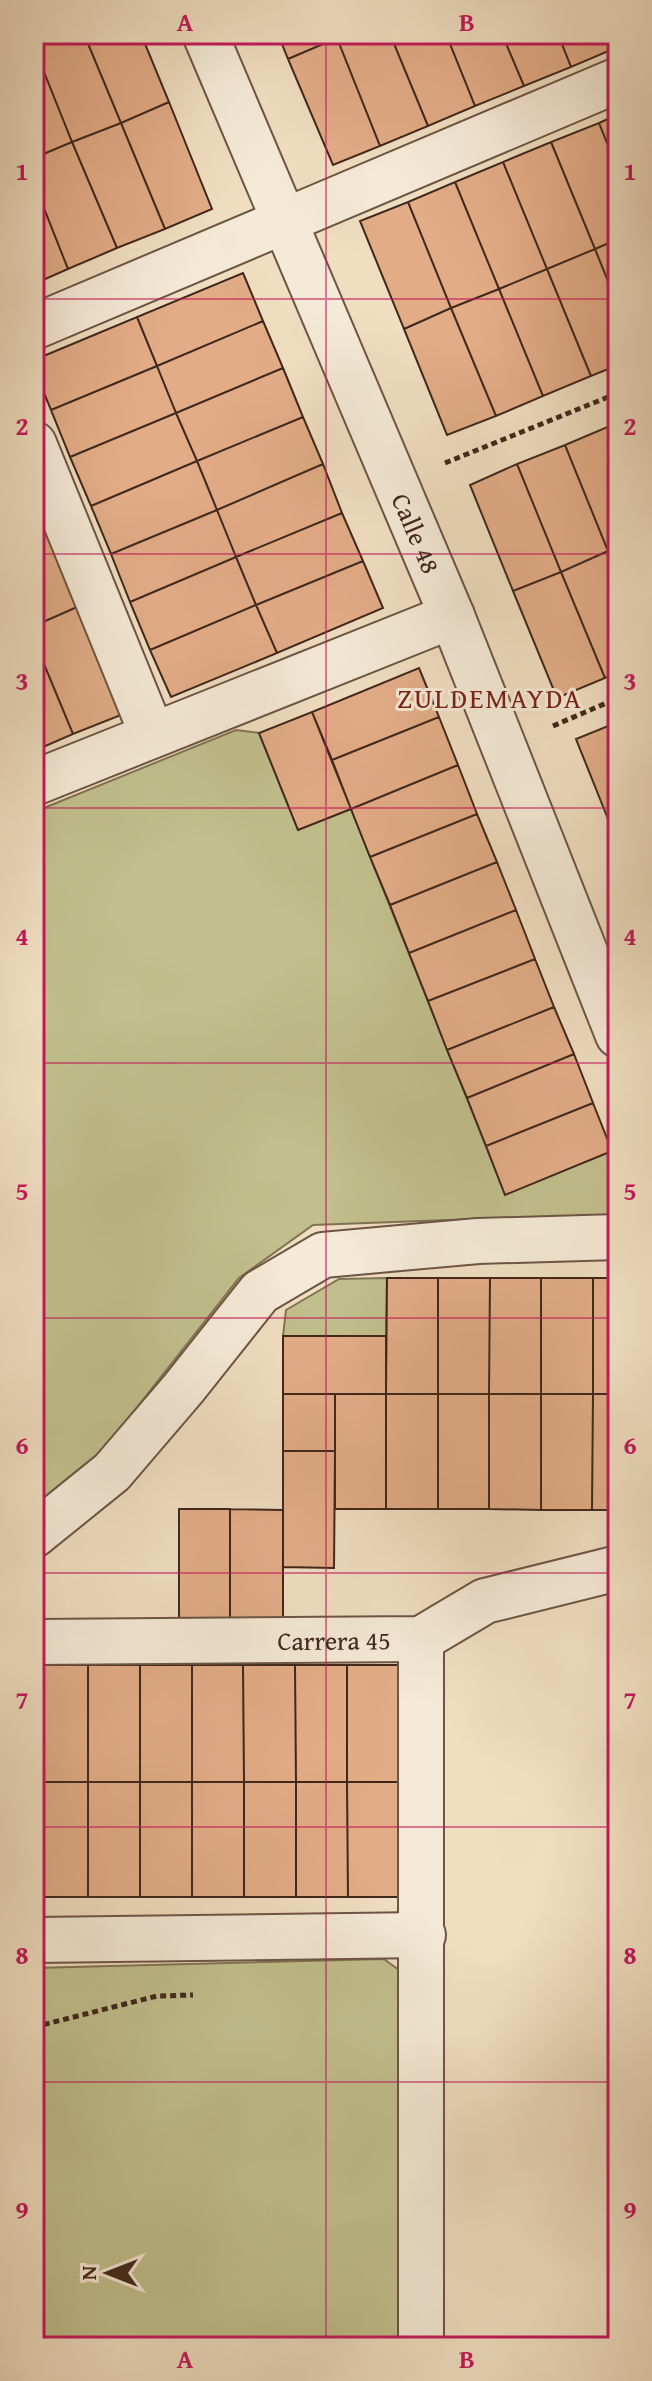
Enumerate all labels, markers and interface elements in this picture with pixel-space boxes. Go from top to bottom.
text: A [177,2,194,41]
text: B [459,2,475,41]
text: 1 [15,151,29,190]
text: 1 [623,151,637,190]
text: 2 [15,406,29,445]
text: 2 [623,406,637,445]
street label: Calle 48 [382,487,451,579]
text: 3 [15,661,29,700]
text: 3 [623,661,637,700]
district label: ZULDEMAYDA [397,677,583,718]
text: 4 [15,916,29,955]
text: 4 [623,916,637,955]
text: 5 [15,1171,29,1210]
text: 5 [623,1171,637,1210]
text: 6 [15,1425,29,1464]
text: 6 [623,1425,637,1464]
street label: Carrera 45 [277,1620,391,1660]
text: 7 [15,1680,29,1719]
text: 7 [623,1680,637,1719]
text: 8 [15,1935,29,1974]
text: 8 [623,1935,637,1974]
text: 9 [15,2190,29,2229]
text: 9 [623,2190,637,2229]
north arrow [68,2233,148,2313]
text: N [72,2265,104,2280]
text: A [177,2339,194,2378]
text: B [459,2339,475,2378]

